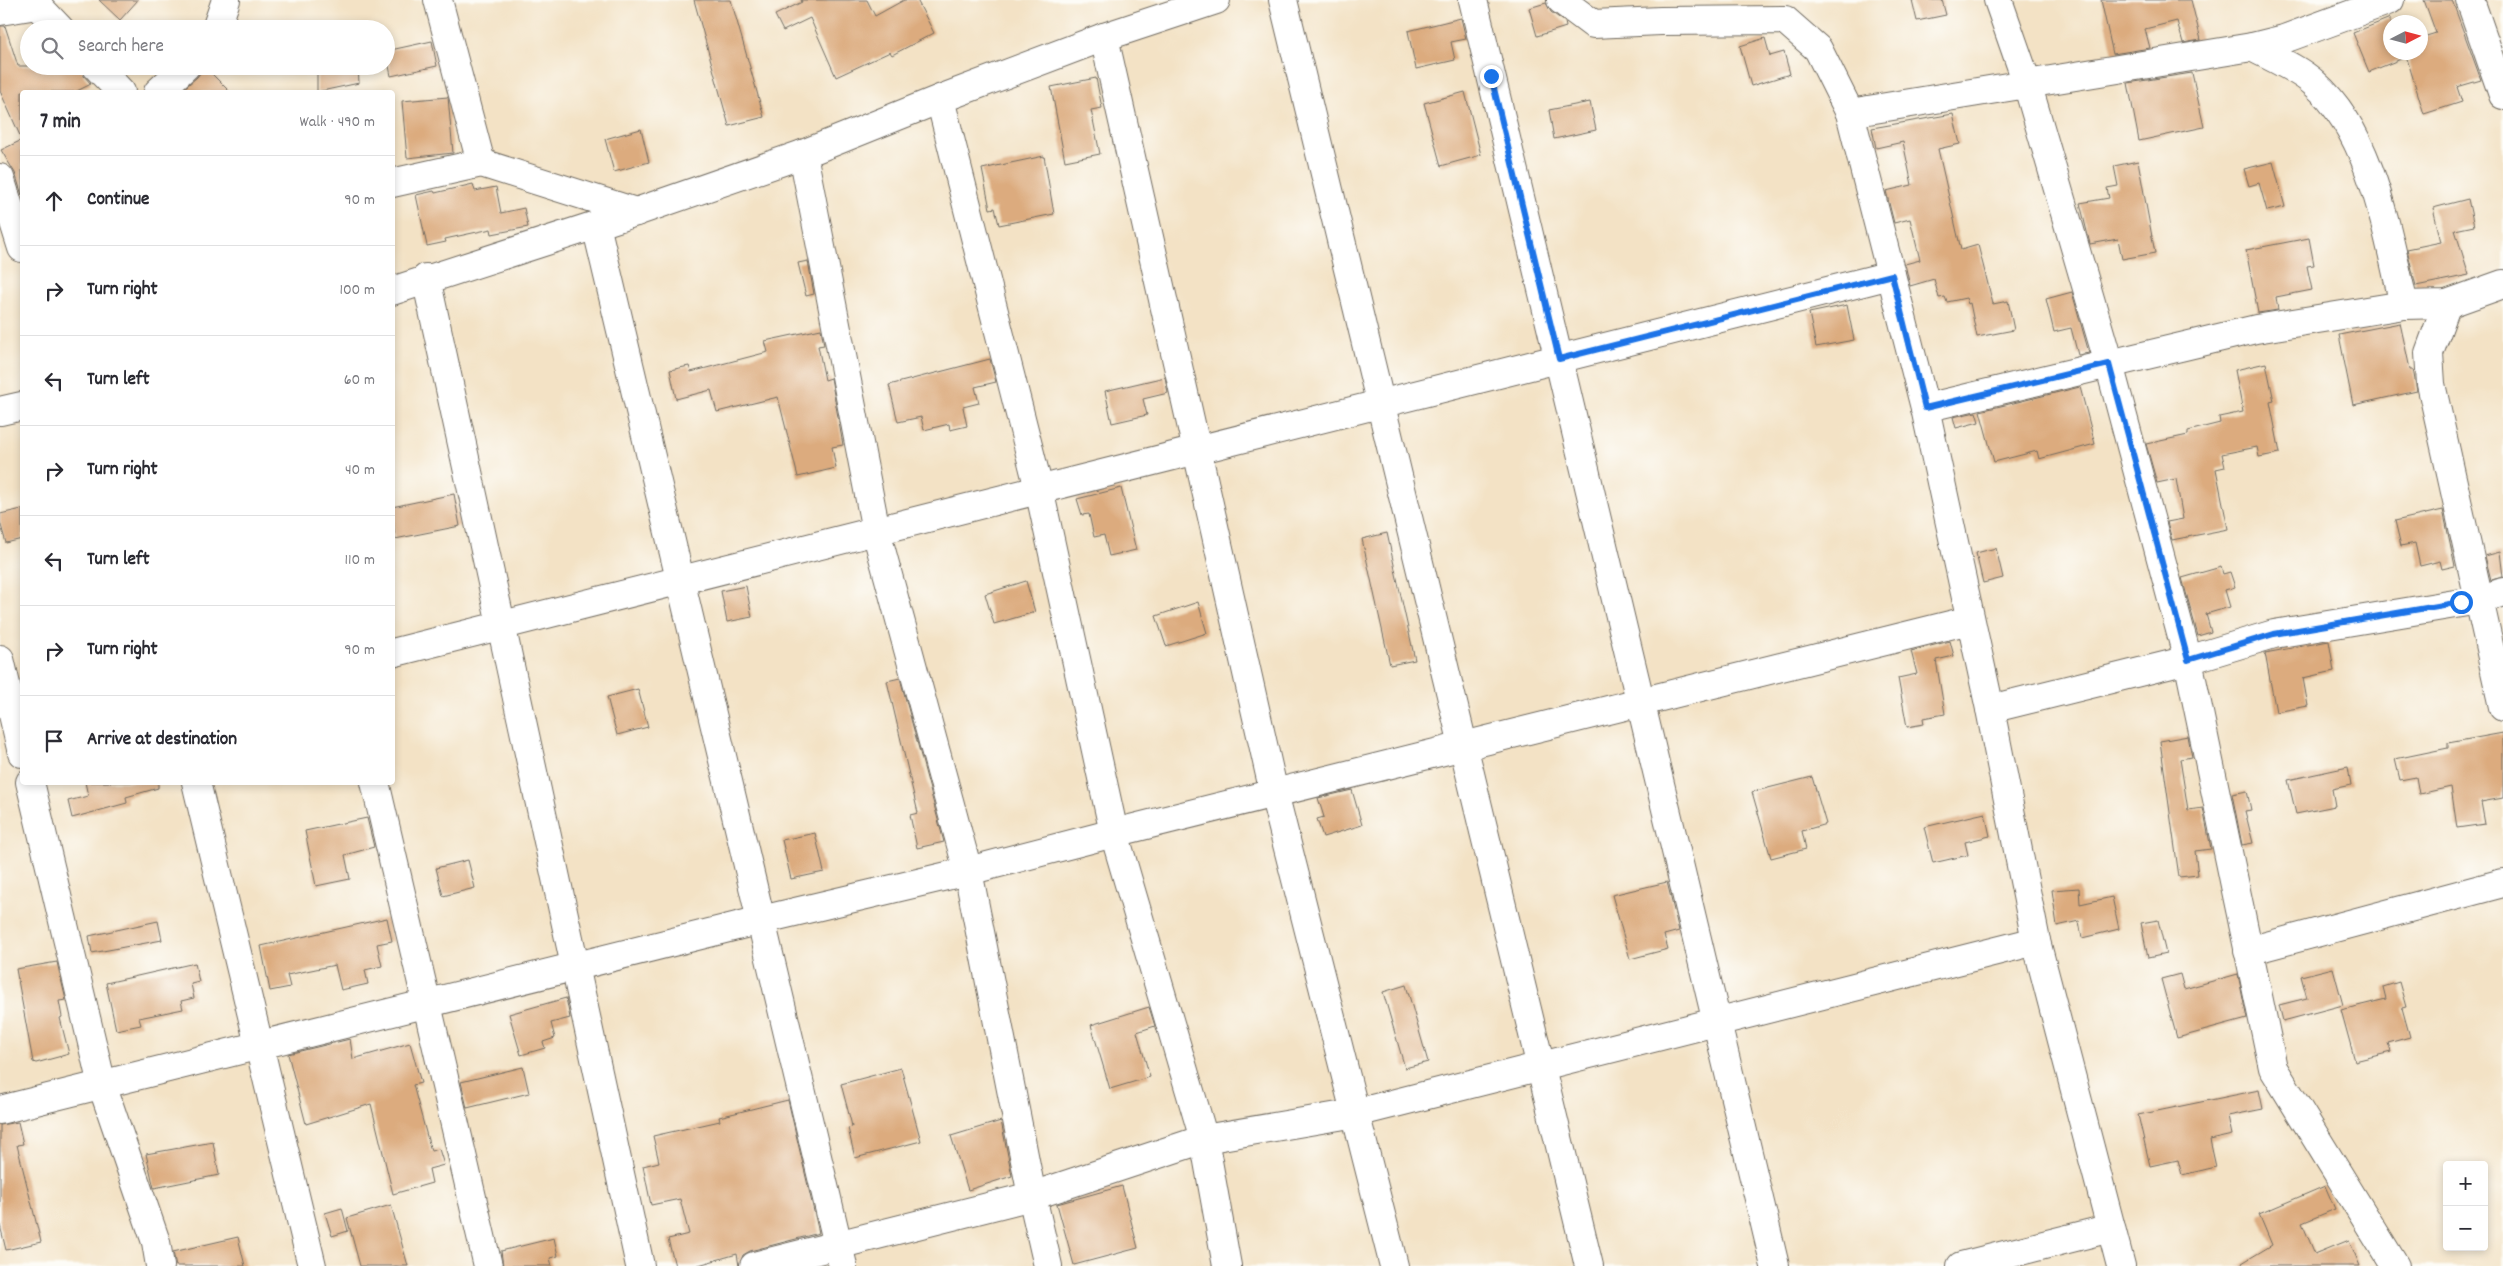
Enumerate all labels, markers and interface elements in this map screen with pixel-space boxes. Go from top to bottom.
north arrow [2383,15,2428,60]
search box [20,20,395,75]
icon: search [38,34,66,62]
text: Search here [78,34,164,61]
route end [1480,65,1503,88]
text: 7 min [40,108,81,138]
text: Walk · 490 m [300,111,375,134]
icon: ahead [40,187,68,215]
text: Continue [87,187,149,214]
text: 90 m [344,189,375,212]
icon: right [40,277,68,305]
text: Turn right [87,277,158,304]
text: 100 m [339,279,375,302]
icon: left [40,367,68,395]
text: Turn left [87,367,150,394]
text: 60 m [344,369,375,392]
icon: right [40,457,68,485]
text: Turn right [87,457,158,484]
text: 40 m [345,459,375,482]
icon: left [40,547,68,575]
text: Turn left [87,547,150,574]
text: 110 m [345,549,375,572]
route start [2450,591,2473,614]
icon: right [40,637,68,665]
text: Turn right [87,637,158,664]
text: 90 m [344,639,375,662]
icon: arrive [40,727,68,755]
text: Arrive at destination [87,727,237,754]
map controls [2443,1161,2488,1251]
button: + [2443,1161,2488,1206]
button: − [2443,1206,2488,1251]

